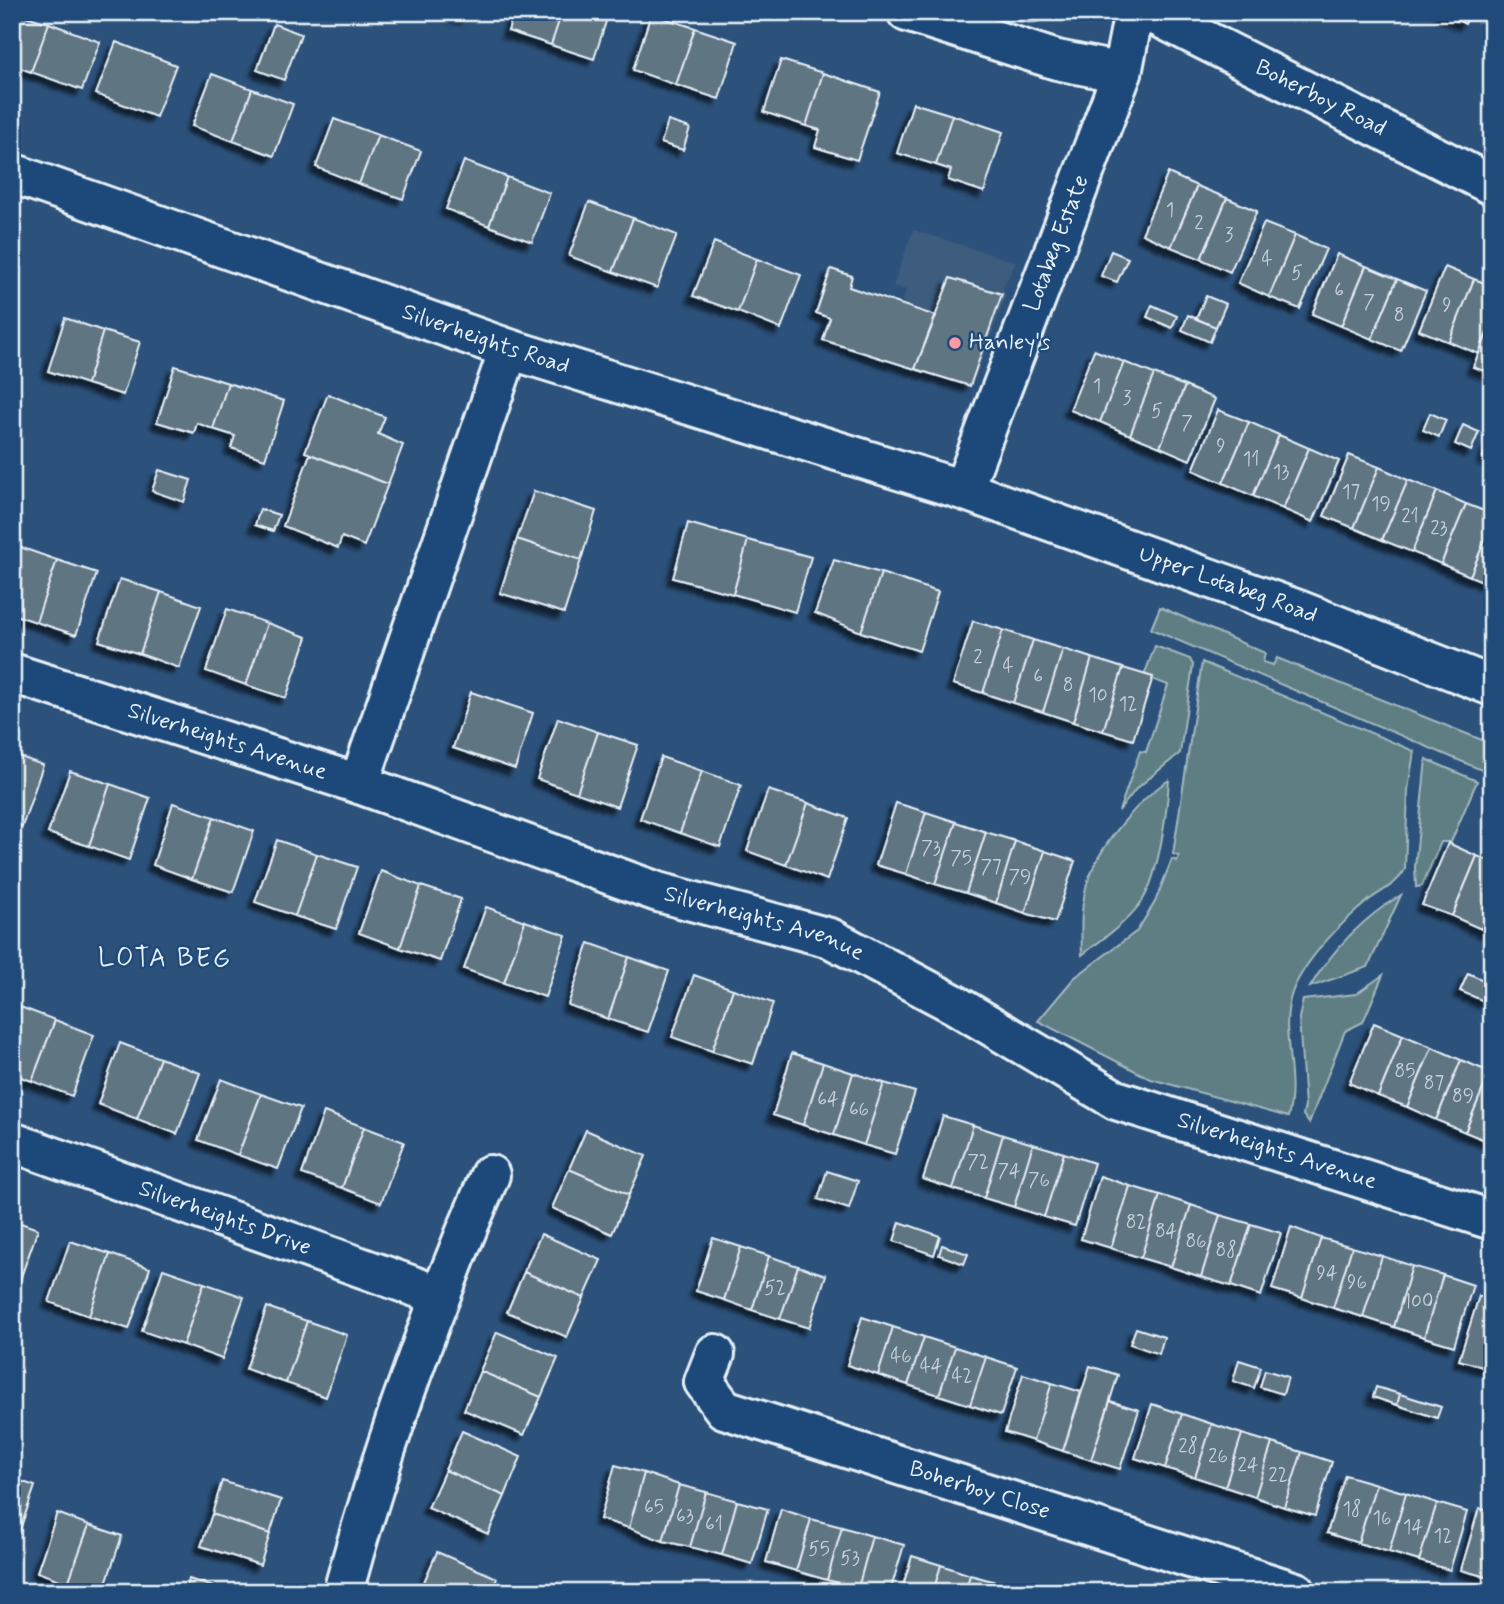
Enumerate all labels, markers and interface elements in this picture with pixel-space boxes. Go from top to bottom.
street label: Boherboy Road [1250,53,1391,144]
street label: Lotabeg Estate [1017,171,1097,316]
house number: 1 [1166,198,1174,223]
house number: 2 [1194,211,1204,236]
house number: 3 [1225,223,1234,248]
house number: 4 [1261,247,1273,272]
house number: 5 [1291,261,1303,286]
house number: 6 [1334,278,1344,303]
house number: 7 [1363,290,1375,315]
house number: 9 [1442,293,1452,318]
street label: Silverheights Road [398,297,573,382]
house number: 8 [1394,303,1404,328]
place label: Hanley's [969,328,1050,358]
marker: Hanley's [947,335,963,351]
house number: 1 [1093,374,1101,399]
house number: 3 [1123,386,1132,411]
house number: 5 [1151,399,1163,424]
house number: 7 [1181,411,1193,436]
house number: 9 [1216,434,1226,459]
house number: 11 [1243,447,1259,472]
house number: 13 [1273,460,1289,485]
house number: 17 [1342,480,1360,505]
house number: 19 [1371,492,1391,517]
house number: 21 [1401,504,1419,529]
house number: 23 [1430,516,1448,541]
street label: Upper Lotabeg Road [1135,539,1321,631]
house number: 2 [973,645,983,670]
house number: 4 [1002,654,1014,679]
house number: 6 [1033,664,1043,689]
house number: 8 [1063,673,1073,698]
house number: 10 [1088,683,1108,708]
house number: 12 [1119,692,1137,717]
street label: Silverheights Avenue [124,696,331,788]
house number: 73 [921,836,941,861]
house number: 75 [950,846,972,871]
house number: 77 [980,855,1002,880]
house number: 79 [1009,865,1031,890]
street label: Silverheights Avenue [661,879,869,968]
district label: LOTA BEG [98,942,232,976]
house number: 85 [1395,1059,1415,1084]
house number: 87 [1424,1071,1444,1096]
house number: 89 [1452,1084,1474,1109]
house number: 64 [817,1087,839,1112]
house number: 66 [849,1097,869,1122]
street label: Silverheights Avenue [1173,1105,1381,1197]
house number: 72 [967,1150,989,1175]
house number: 74 [997,1159,1021,1184]
house number: 76 [1028,1168,1050,1193]
street label: Silverheights Drive [134,1174,315,1263]
house number: 82 [1126,1210,1146,1235]
house number: 84 [1155,1219,1177,1244]
house number: 86 [1185,1229,1207,1254]
house number: 88 [1215,1238,1237,1263]
house number: 94 [1317,1261,1337,1286]
house number: 96 [1347,1270,1367,1295]
house number: 52 [764,1276,786,1301]
house number: 100 [1403,1289,1433,1314]
house number: 46 [890,1344,912,1369]
house number: 44 [920,1354,942,1379]
house number: 42 [951,1364,973,1389]
house number: 28 [1178,1434,1198,1459]
house number: 26 [1208,1444,1228,1469]
house number: 24 [1238,1453,1258,1478]
street label: Boherboy Close [905,1454,1054,1527]
house number: 22 [1268,1463,1288,1488]
house number: 65 [644,1495,664,1520]
house number: 18 [1343,1497,1361,1522]
house number: 63 [676,1504,694,1529]
house number: 16 [1372,1506,1392,1531]
house number: 61 [705,1512,723,1537]
house number: 14 [1403,1515,1423,1540]
house number: 12 [1434,1524,1452,1549]
house number: 55 [808,1537,830,1562]
house number: 53 [840,1546,860,1571]

